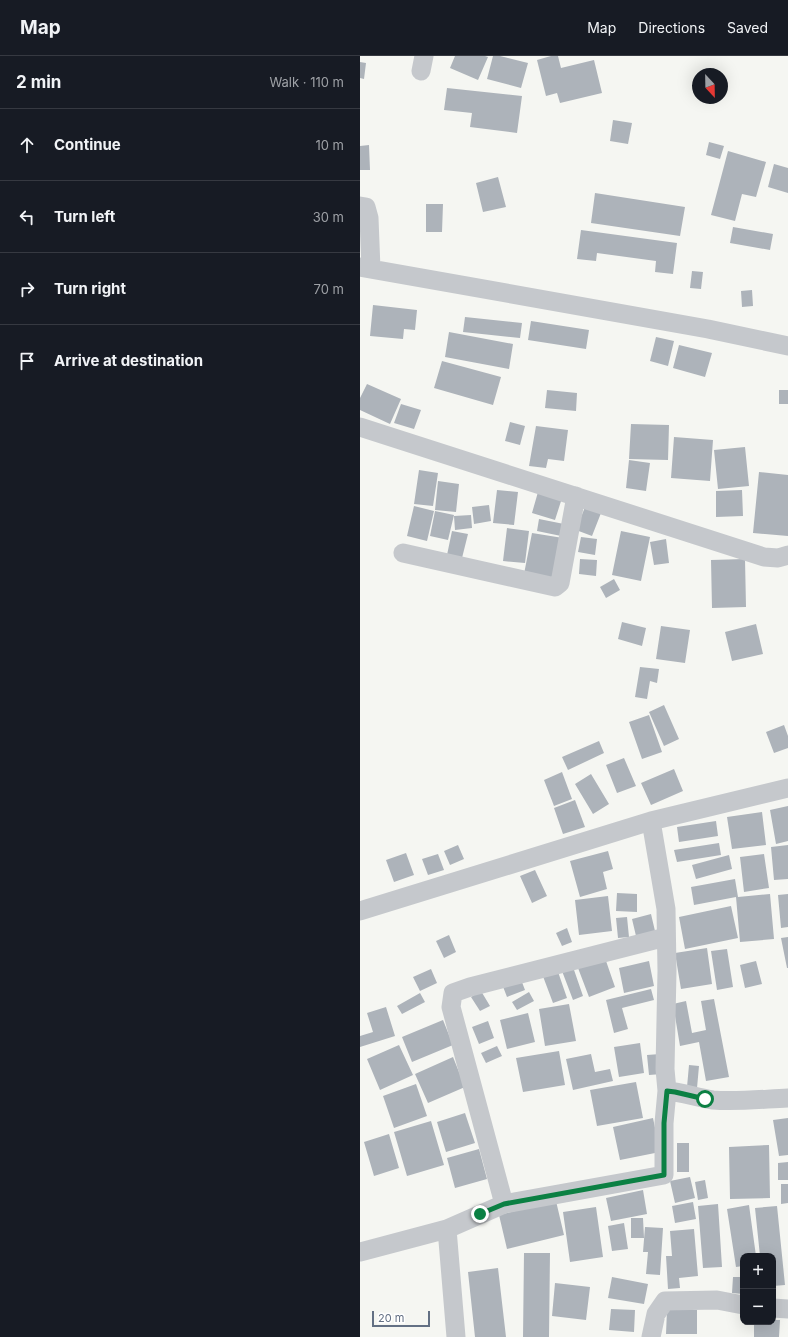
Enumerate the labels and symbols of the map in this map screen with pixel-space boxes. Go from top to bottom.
north arrow [692,68,728,104]
route start [696,1090,714,1108]
route end [471,1205,489,1223]
scale bar [372,1309,430,1328]

